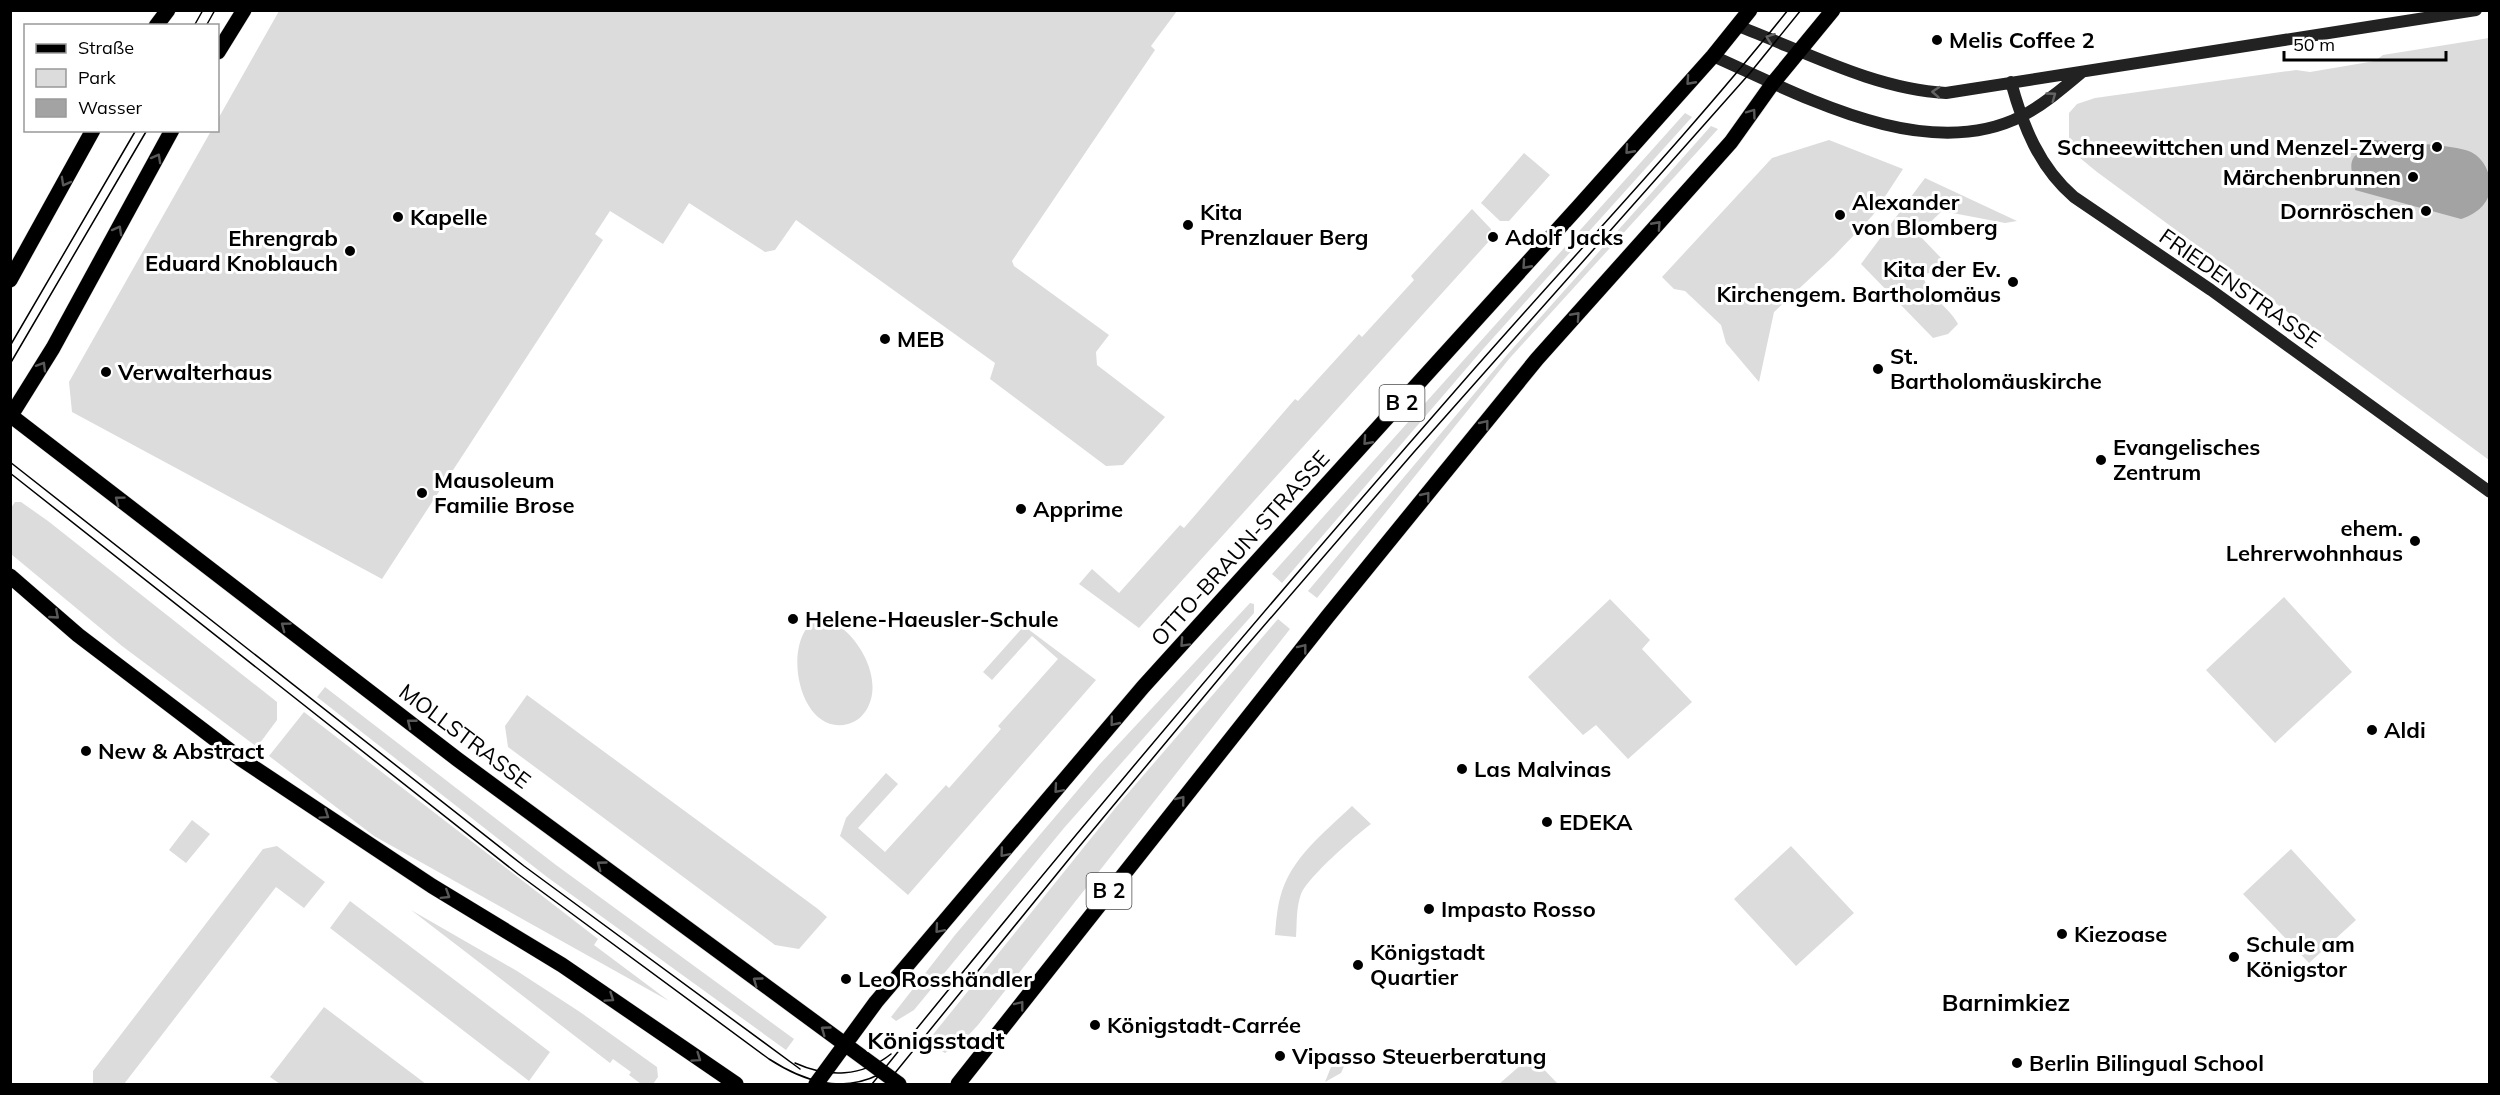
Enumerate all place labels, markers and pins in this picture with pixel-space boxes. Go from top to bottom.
place label: Melis Coffee 2 [1949,26,2095,54]
marker: Melis Coffee 2 [1930,33,1944,47]
place label: Schneewittchen und Menzel-Zwerg [2057,133,2425,161]
marker: Schneewittchen und Menzel-Zwerg [2430,140,2444,154]
place label: Märchenbrunnen [2223,163,2401,191]
marker: Märchenbrunnen [2406,170,2420,184]
place label: Alexander von Blomberg [1851,188,1998,241]
place label: Dornröschen [2280,197,2414,225]
place label: Kita Prenzlauer Berg [1200,198,1368,251]
place label: Kapelle [410,203,488,231]
marker: Dornröschen [2419,204,2433,218]
marker: Alexander von Blomberg [1833,208,1847,222]
marker: Kapelle [391,210,405,224]
marker: Kita Prenzlauer Berg [1181,218,1195,232]
place label: Adolf Jacks [1505,223,1624,251]
place label: Ehrengrab Eduard Knoblauch [145,224,338,277]
marker: Adolf Jacks [1486,230,1500,244]
marker: Ehrengrab Eduard Knoblauch [343,244,357,258]
place label: Kita der Ev. Kirchengem. Bartholomäus [1716,255,2001,308]
marker: Kita der Ev. Kirchengem. Bartholomäus [2006,275,2020,289]
place label: MEB [897,325,944,353]
marker: MEB [878,332,892,346]
place label: St. Bartholomäuskirche [1890,342,2102,395]
place label: Verwalterhaus [117,358,272,386]
marker: St. Bartholomäuskirche [1871,362,1885,376]
marker: Verwalterhaus [99,365,113,379]
place label: Evangelisches Zentrum [2113,433,2260,486]
marker: Evangelisches Zentrum [2094,453,2108,467]
place label: Mausoleum Familie Brose [434,466,575,519]
marker: Mausoleum Familie Brose [415,486,429,500]
place label: Apprime [1033,495,1123,523]
marker: Apprime [1014,502,1028,516]
place label: ehem. Lehrerwohnhaus [2226,514,2403,567]
marker: ehem. Lehrerwohnhaus [2408,534,2422,548]
place label: Helene-Haeusler-Schule [805,605,1059,633]
marker: Helene-Haeusler-Schule [786,612,800,626]
place label: Aldi [2384,716,2426,744]
marker: Aldi [2365,723,2379,737]
place label: New & Abstract [98,737,264,765]
marker: New & Abstract [79,744,93,758]
place label: Las Malvinas [1474,755,1611,783]
marker: Las Malvinas [1455,762,1469,776]
place label: EDEKA [1559,808,1633,836]
marker: EDEKA [1540,815,1554,829]
place label: Impasto Rosso [1441,895,1596,923]
marker: Impasto Rosso [1422,902,1436,916]
place label: Kiezoase [2074,920,2167,948]
marker: Kiezoase [2055,927,2069,941]
place label: Schule am Königstor [2246,930,2355,983]
place label: Königstadt Quartier [1370,938,1485,991]
marker: Schule am Königstor [2227,950,2241,964]
marker: Königstadt Quartier [1351,958,1365,972]
place label: Leo Rosshändler [858,965,1032,993]
marker: Leo Rosshändler [839,972,853,986]
place label: Königstadt-Carrée [1107,1011,1301,1039]
marker: Königstadt-Carrée [1088,1018,1102,1032]
place label: Vipasso Steuerberatung [1291,1042,1546,1070]
marker: Vipasso Steuerberatung [1273,1049,1287,1063]
place label: Berlin Bilingual School [2029,1049,2264,1077]
marker: Berlin Bilingual School [2010,1056,2024,1070]

